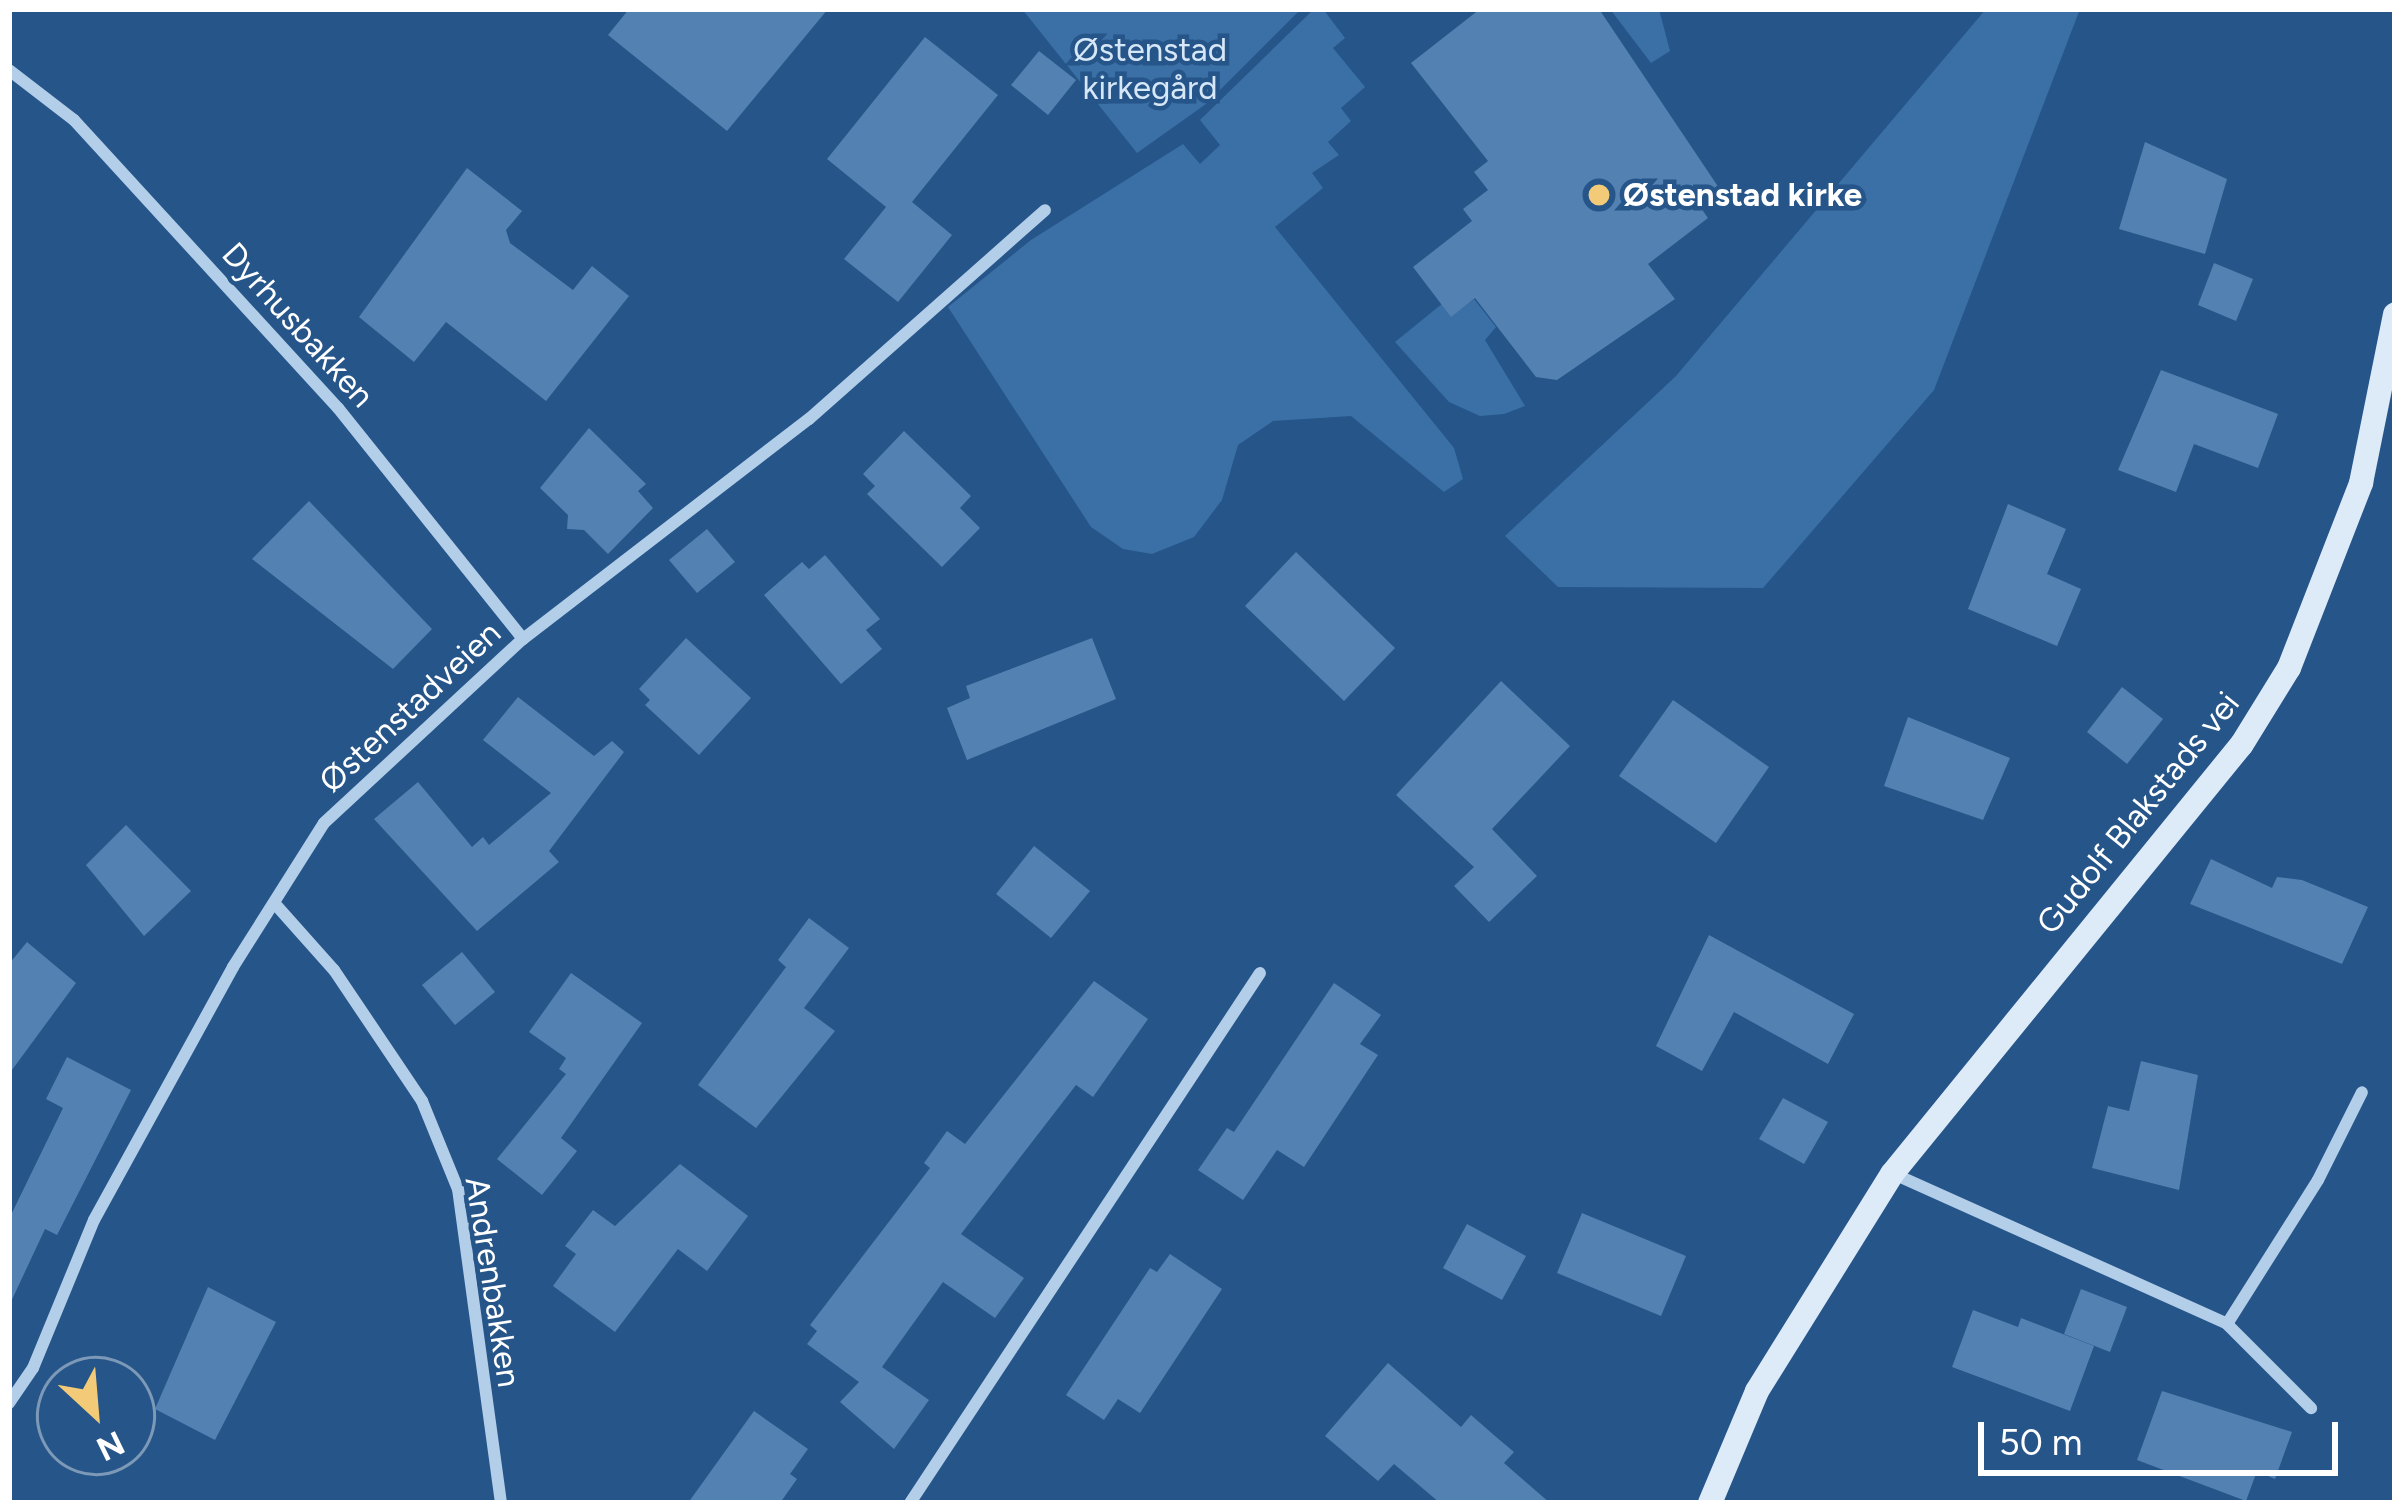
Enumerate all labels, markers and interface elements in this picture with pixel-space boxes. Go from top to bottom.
park label: Østenstad kirkegård [1073,30,1227,108]
place label: Østenstad kirke [1623,175,1862,215]
marker: Østenstad kirke [1586,182,1612,208]
street label: Dyrhusbakken [214,235,382,415]
street label: Østenstadveien [311,613,509,801]
street label: Gudolf Blakstads vei [2028,684,2248,942]
street label: Andrenbakken [457,1174,529,1390]
north arrow [36,1356,156,1476]
scale bar [1984,1398,2344,1472]
text: 50 m [1999,1421,2082,1464]
text: N [91,1423,131,1469]

